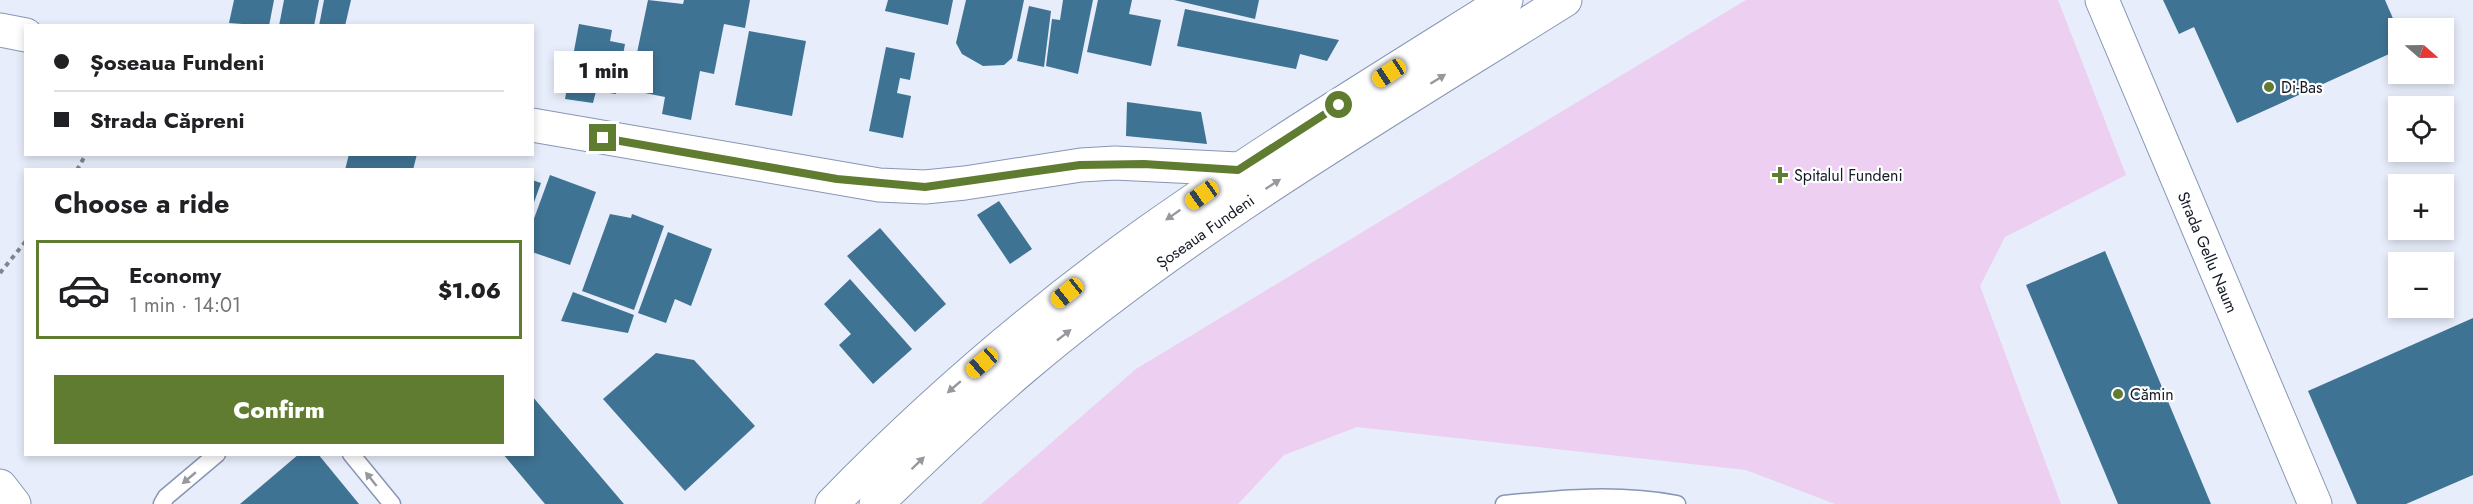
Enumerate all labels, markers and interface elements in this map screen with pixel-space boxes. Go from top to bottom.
north arrow [2388,18,2454,84]
map controls [2388,18,2454,318]
text: Șoseaua Fundeni [90,46,264,78]
callout: 1 min [554,51,652,93]
car [1369,56,1409,90]
text: 1 min [578,57,629,86]
one-way arrow [1430,74,1446,85]
place label: Di-Bas [2281,76,2322,99]
marker: Di-Bas [2262,80,2276,94]
route start [1325,91,1352,118]
button: locate [2388,96,2454,162]
text: Strada Căpreni [90,104,245,136]
route end [589,124,616,151]
place label: Spitalul Fundeni [1794,164,1903,187]
marker: Spitalul Fundeni [1771,166,1789,184]
button: + [2388,174,2454,240]
car [1182,177,1222,213]
one-way arrow [1265,178,1281,189]
text: Choose a ride [54,184,229,223]
street label: Strada Gellu Naum [2172,188,2243,316]
street label: Șoseaua Fundeni [1152,189,1259,274]
one-way arrow [1166,209,1182,221]
button: − [2388,252,2454,318]
text: Economy [129,259,221,291]
icon: car [57,263,111,317]
text: $1.06 [438,274,501,306]
car [1047,275,1087,311]
text: 1 min · 14:01 [129,291,241,320]
one-way arrow [1057,329,1072,341]
car [963,344,1001,382]
button: Confirm [54,375,504,444]
one-way arrow [947,380,962,393]
place label: Cămin [2130,383,2174,406]
marker: Cămin [2111,387,2125,401]
one-way arrow [910,457,924,471]
one-way arrow [365,471,378,487]
one-way arrow [181,472,197,485]

